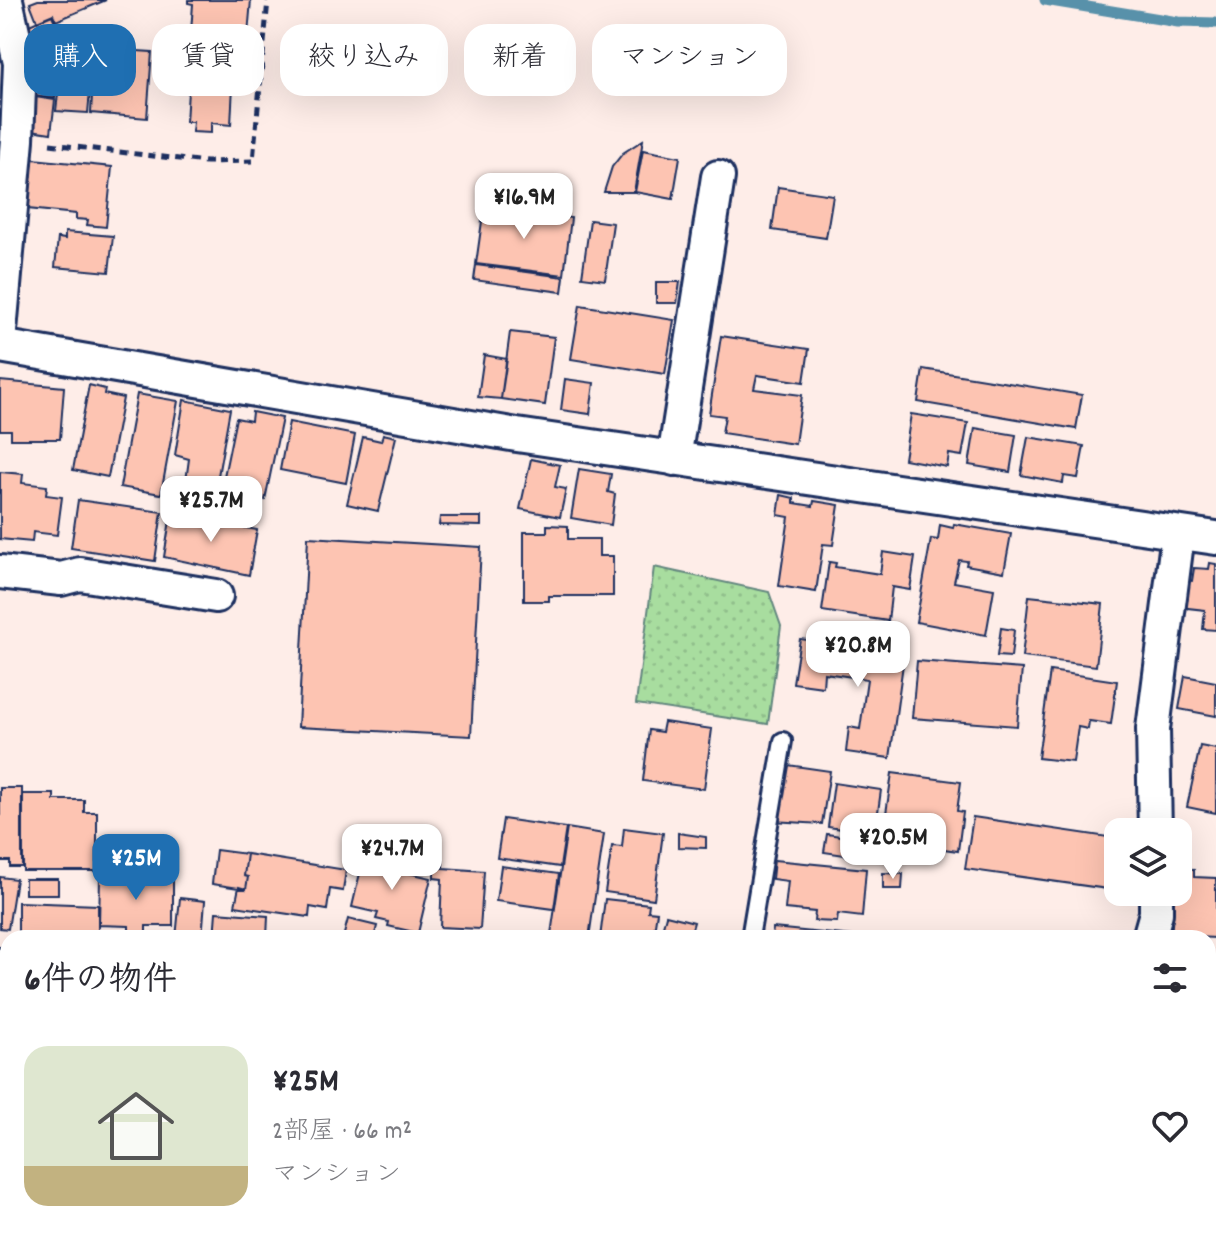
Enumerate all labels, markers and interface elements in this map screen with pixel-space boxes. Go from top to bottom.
chip: 購入 [24,24,136,96]
chip: 賃貸 [152,24,264,96]
chip: 絞り込み [280,24,448,96]
chip: 新着 [464,24,576,96]
chip: マンション [592,24,787,96]
pin: ¥16.9M [459,173,589,241]
text: ¥16.9M [493,180,555,217]
pin: ¥25.7M [146,476,276,544]
text: ¥25.7M [178,483,244,520]
pin: ¥20.8M [793,621,923,689]
text: ¥20.8M [824,628,892,665]
pin: ¥20.5M [828,813,958,881]
map controls [1104,818,1192,906]
button: layers [1104,818,1192,906]
text: ¥20.5M [858,820,928,857]
pin: ¥24.7M [327,824,457,892]
text: ¥24.7M [360,831,424,868]
pin: ¥25M [89,834,183,902]
text: ¥25M [110,841,162,878]
icon: filters [1148,956,1192,1000]
text: 6件の物件 [24,958,177,1007]
text: ¥25M [272,1059,339,1108]
icon: home [88,1078,184,1174]
icon: heart [1148,1104,1192,1148]
text: 2部屋 · 66 m² [272,1114,412,1151]
text: マンション [272,1157,401,1194]

